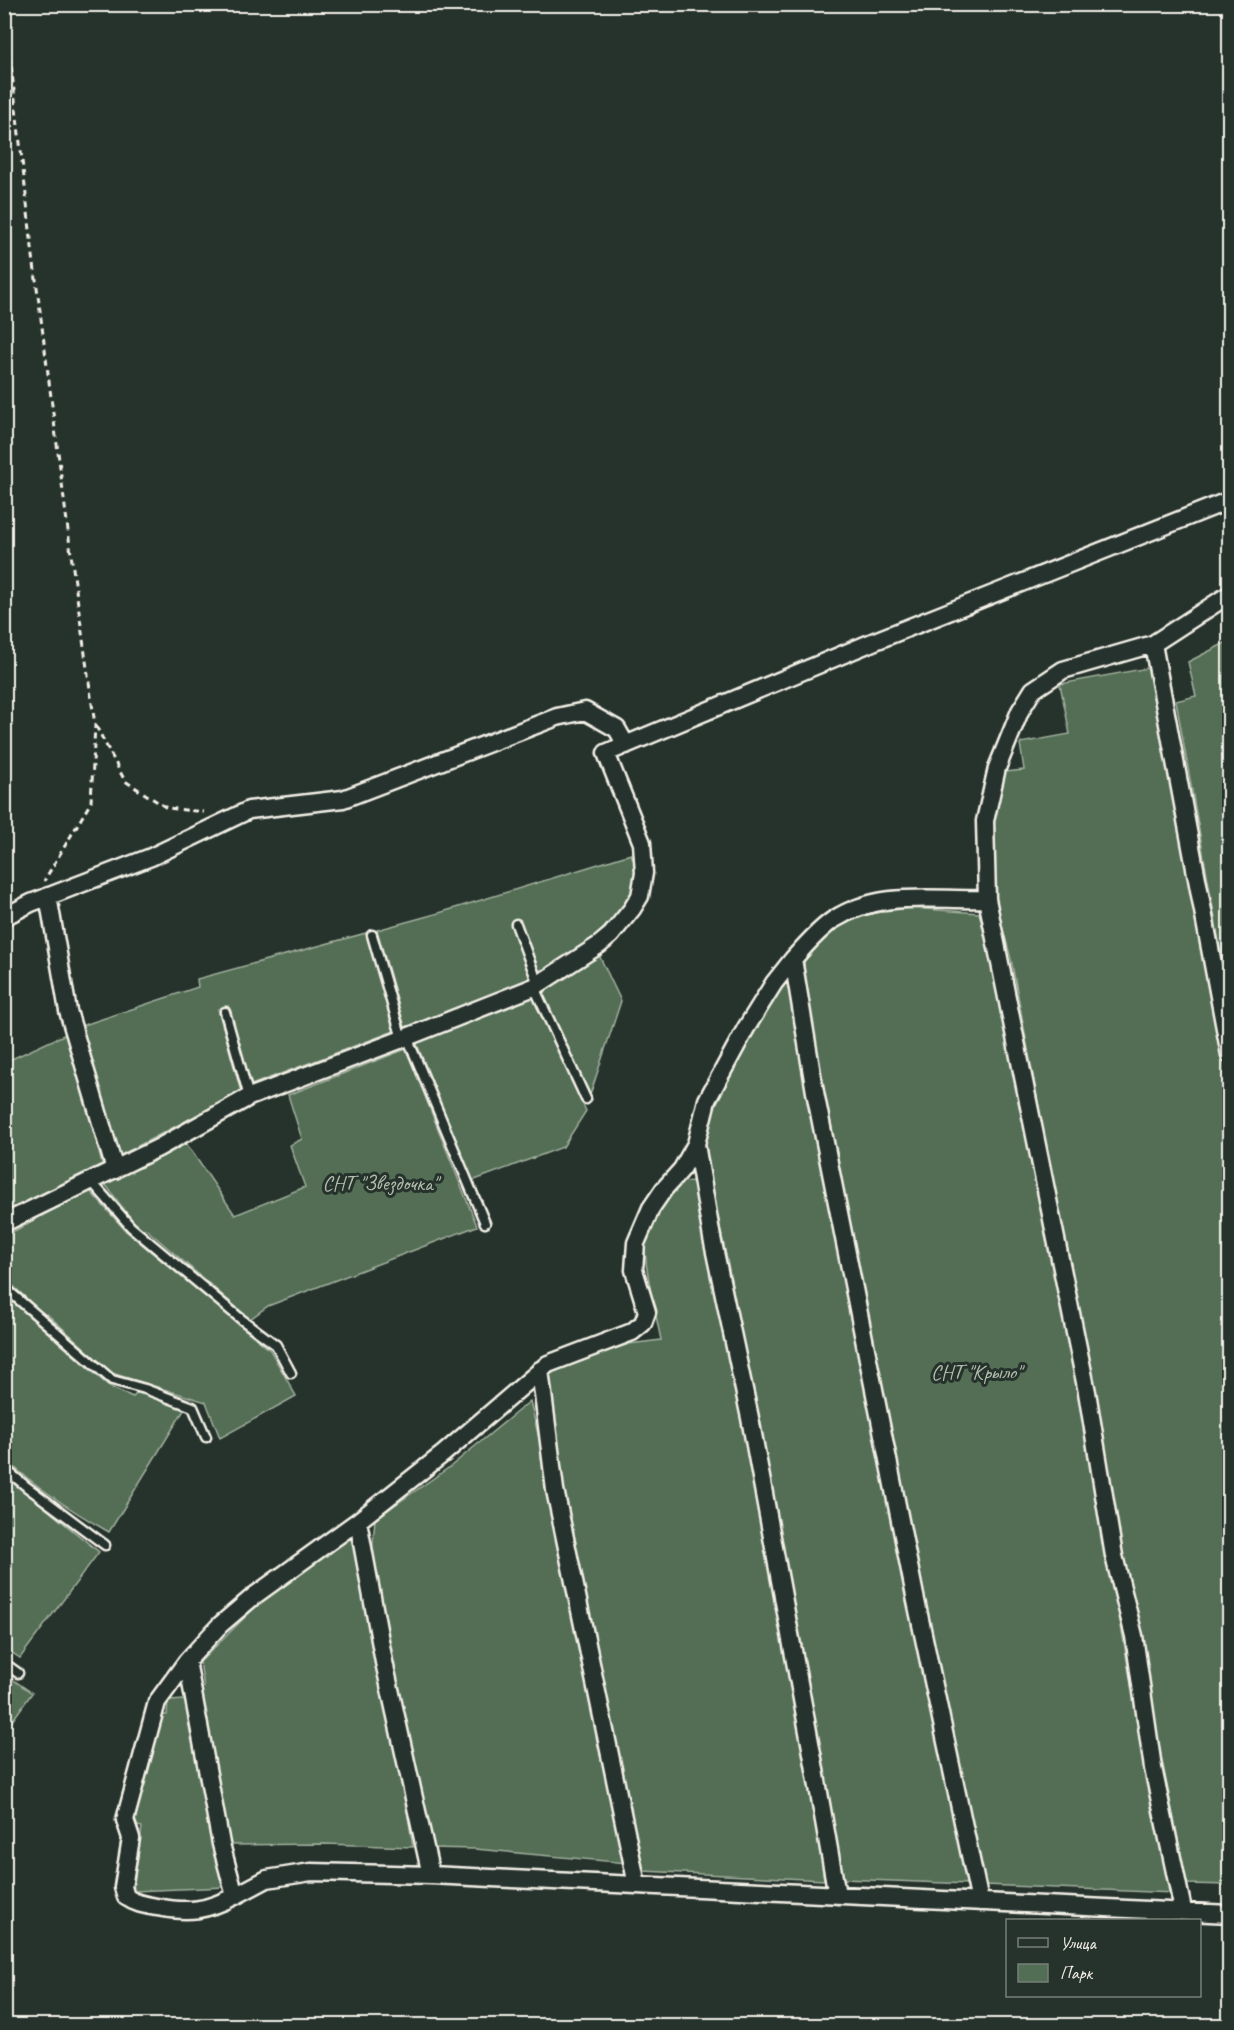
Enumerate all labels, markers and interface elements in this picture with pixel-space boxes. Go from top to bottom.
park label: СНТ "Звездочка" [323,1170,442,1196]
park label: СНТ "Крыло" [931,1359,1025,1385]
legend [1006,1919,1201,1997]
text: Улица [1060,1932,1097,1954]
text: Парк [1060,1962,1094,1984]

